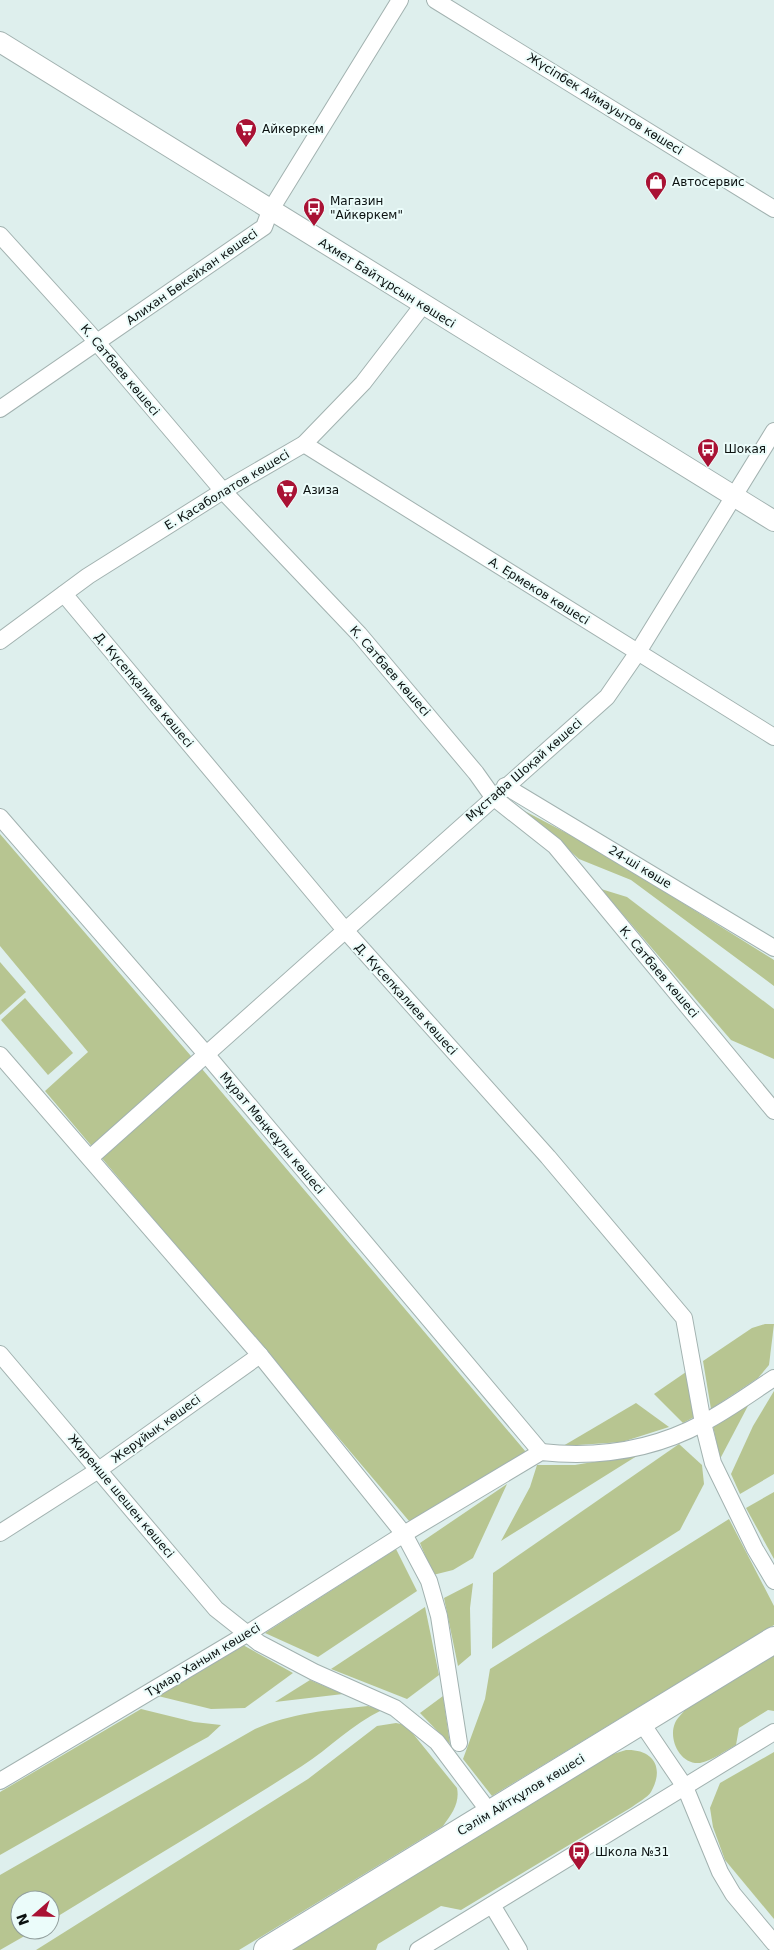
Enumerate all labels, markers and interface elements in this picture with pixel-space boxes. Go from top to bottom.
street label: Жүсіпбек Аймауытов көшесі [525,50,685,158]
supermarket icon: Айкөркем [234,117,258,148]
place label: Айкөркем [262,122,324,136]
shop icon: Автосервис [644,170,668,201]
place label: Автосервис [672,175,745,189]
place label: Магазин "Айкөркем" [330,194,403,222]
bus stop icon: Магазин "Айкөркем" [302,196,326,227]
street label: Алихан Бөкейхан көшесі [124,226,260,328]
street label: Ахмет Байтұрсын көшесі [316,235,458,331]
street label: К. Сатбаев көшесі [78,322,162,418]
bus stop icon: Шокая [696,437,720,468]
place label: Шокая [724,442,766,456]
street label: Е. Қасаболатов көшесі [162,447,292,533]
supermarket icon: Азиза [275,478,299,509]
place label: Азиза [303,483,339,497]
street label: А. Ермеков көшесі [486,554,592,628]
street label: К. Сатбаев көшесі [347,623,433,719]
street label: Д. Күсепқалиев көшесі [92,630,196,750]
street label: Мұстафа Шоқай көшесі [463,716,585,824]
street label: 24-ші көше [606,843,674,891]
street label: К. Сатбаев көшесі [617,924,701,1020]
street label: Д. Күсепқалиев көшесі [352,940,460,1058]
street label: Мұрат Мөңкеұлы көшесі [217,1069,327,1197]
street label: Жерұйық көшесі [109,1392,203,1466]
street label: Жиренше шешен көшесі [65,1431,177,1561]
street label: Тұмар Ханым көшесі [142,1620,263,1700]
street label: Сәлім Айтқұлов көшесі [455,1751,587,1839]
bus stop icon: Школа №31 [567,1840,591,1871]
place label: Школа №31 [595,1845,669,1859]
north arrow [10,1890,60,1940]
text: N [13,1911,32,1928]

